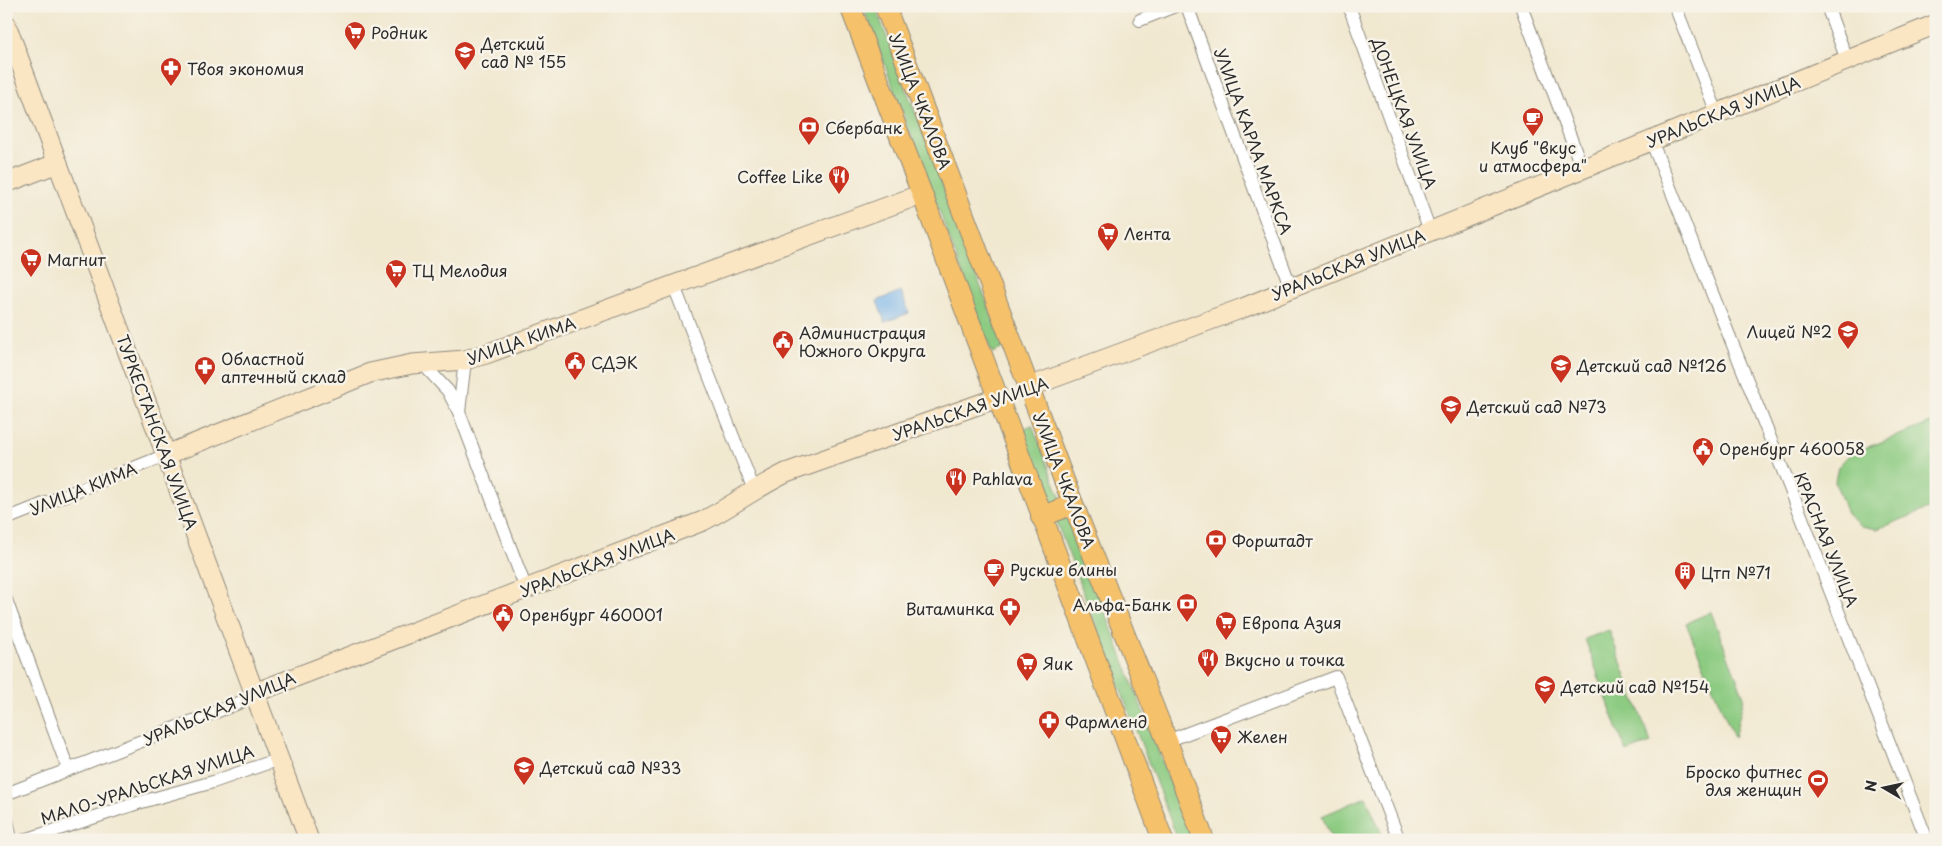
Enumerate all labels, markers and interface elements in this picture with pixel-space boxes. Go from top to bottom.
supermarket icon: Родник [343,20,367,51]
place label: Родник [371,20,428,44]
street label: УЛИЦА ЧКАЛОВА [884,29,958,173]
place label: Детский сад № 155 [480,31,566,73]
street label: ДОНЕЦКАЯ УЛИЦА [1366,33,1443,192]
school or university icon: Детский сад № 155 [453,40,477,71]
street label: УЛИЦА КАРЛА МАРКСА [1209,44,1299,238]
pharmacy icon: Твоя экономия [159,56,183,87]
place label: Твоя экономия [187,56,305,80]
street label: УРАЛЬСКАЯ УЛИЦА [1643,69,1803,153]
cafe icon: Клуб "вкус и атмосфера" [1521,106,1545,137]
bank icon: Сбербанк [797,115,821,146]
place label: Сбербанк [825,115,903,139]
place label: Клуб "вкус и атмосфера" [1479,135,1587,177]
place label: Coffee Like [737,164,823,188]
restaurant icon: Coffee Like [827,164,851,195]
supermarket icon: Лента [1096,221,1120,252]
place label: Лента [1124,221,1171,245]
street label: УРАЛЬСКАЯ УЛИЦА [1268,222,1428,306]
supermarket icon: Магнит [19,247,43,278]
place label: Магнит [47,247,107,271]
supermarket icon: ТЦ Мелодия [384,258,408,289]
place label: ТЦ Мелодия [412,258,508,282]
street label: УЛИЦА КИМА [463,310,579,370]
place label: Лицей №2 [1747,319,1832,343]
school or university icon: Лицей №2 [1836,319,1860,350]
place label: Администрация Южного Округа [799,320,926,362]
public building icon: Администрация Южного Округа [771,329,795,360]
street label: ТУРКЕСТАНСКАЯ УЛИЦА [111,331,205,533]
place label: Областной аптечный склад [221,346,346,388]
public building icon: СДЭК [563,350,587,381]
place label: СДЭК [591,350,638,374]
school or university icon: Детский сад №126 [1549,353,1573,384]
place label: Детский сад №126 [1576,353,1727,377]
pharmacy icon: Областной аптечный склад [193,355,217,386]
street label: УРАЛЬСКАЯ УЛИЦА [889,370,1051,446]
school or university icon: Детский сад №73 [1439,394,1463,425]
place label: Детский сад №73 [1466,394,1607,418]
street label: УЛИЦА ЧКАЛОВА [1028,408,1102,552]
public building icon: Оренбург 460058 [1691,436,1715,467]
place label: Оренбург 460058 [1719,436,1865,460]
street label: УЛИЦА КИМА [26,456,140,520]
restaurant icon: Pahlava [944,466,968,497]
place label: Pahlava [972,466,1033,490]
street label: КРАСНАЯ УЛИЦА [1789,468,1865,610]
street label: УРАЛЬСКАЯ УЛИЦА [516,521,678,603]
bank icon: Форштадт [1204,528,1228,559]
place label: Форштадт [1232,528,1313,552]
cafe icon: Руские блины [982,557,1006,588]
place label: Руские блины [1010,557,1117,581]
building icon: Цтп №71 [1673,560,1697,591]
place label: Цтп №71 [1701,560,1771,584]
place label: Альфа-Банк [1073,592,1171,616]
bank icon: Альфа-Банк [1175,592,1199,623]
place label: Витаминка [906,596,994,620]
pharmacy icon: Витаминка [998,596,1022,627]
public building icon: Оренбург 460001 [491,602,515,633]
place label: Оренбург 460001 [519,602,663,626]
supermarket icon: Европа Азия [1214,610,1238,641]
place label: Европа Азия [1242,610,1342,634]
restaurant icon: Вкусно и точка [1196,647,1220,678]
place label: Вкусно и точка [1224,647,1345,671]
supermarket icon: Яик [1015,651,1039,682]
place label: Яик [1043,651,1073,675]
street label: УРАЛЬСКАЯ УЛИЦА [139,665,299,751]
school or university icon: Детский сад №154 [1533,674,1557,705]
place label: Детский сад №154 [1560,674,1709,698]
pharmacy icon: Фармленд [1037,709,1061,740]
place label: Фармленд [1065,709,1147,733]
supermarket icon: Желен [1209,724,1233,755]
place label: Желен [1237,724,1288,748]
street label: МАЛО-УРАЛЬСКАЯ УЛИЦА [37,738,257,830]
school or university icon: Детский сад №33 [512,755,536,786]
place label: Детский сад №33 [539,755,681,779]
place label: Броско фитнес для женщин [1685,759,1802,801]
north arrow [1860,764,1910,814]
sports icon: Броско фитнес для женщин [1806,768,1830,799]
text: N [1859,779,1882,793]

